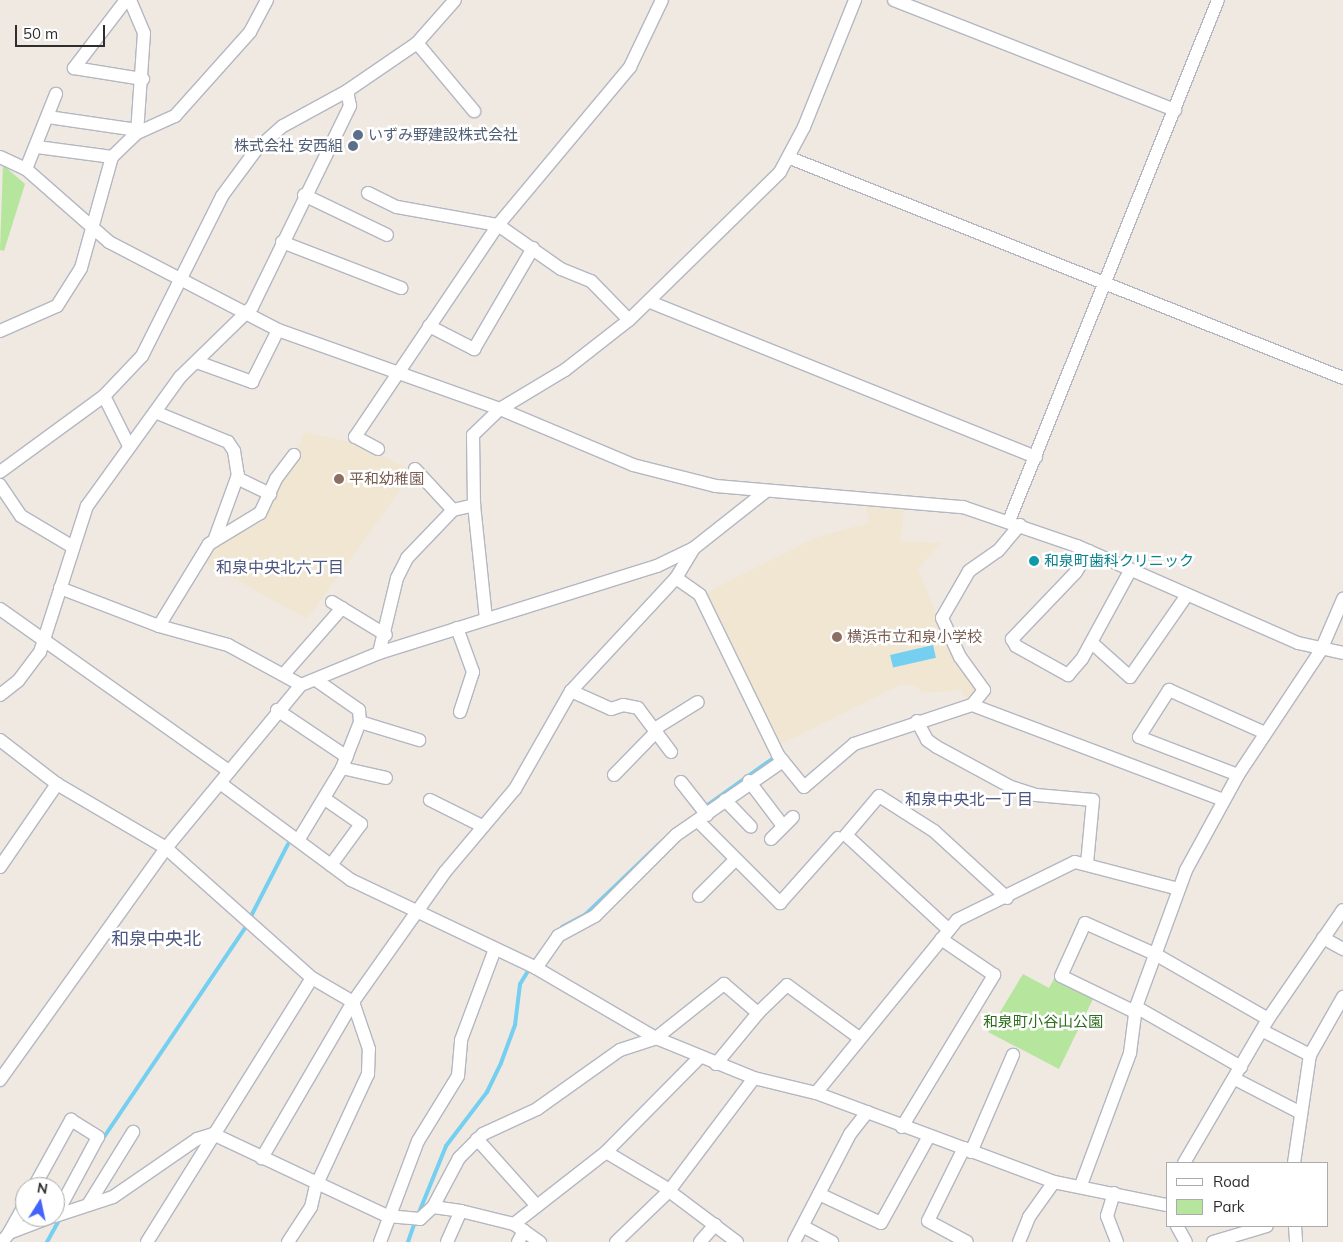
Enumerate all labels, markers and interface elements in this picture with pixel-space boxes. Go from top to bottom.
scale bar [18,15,108,47]
text: 50 m [23,24,58,43]
place label: いずみ野建設株式会社 [368,126,518,144]
marker: いずみ野建設株式会社 [352,129,364,141]
place label: 株式会社 安西組 [234,137,343,155]
marker: 株式会社 安西組 [347,140,359,152]
place label: 平和幼稚園 [349,470,424,488]
marker: 平和幼稚園 [333,473,345,485]
place label: 和泉町歯科クリニック [1044,552,1194,570]
marker: 和泉町歯科クリニック [1028,555,1040,567]
district label: 和泉中央北六丁目 [216,557,344,577]
place label: 横浜市立和泉小学校 [847,628,982,646]
marker: 横浜市立和泉小学校 [831,631,843,643]
district label: 和泉中央北一丁目 [905,789,1033,809]
district label: 和泉中央北 [111,928,201,950]
park label: 和泉町小谷山公園 [983,1013,1103,1031]
legend [1166,1162,1328,1227]
text: Road [1213,1172,1250,1191]
north arrow [15,1177,65,1227]
text: N [36,1178,49,1198]
text: Park [1213,1197,1245,1216]

